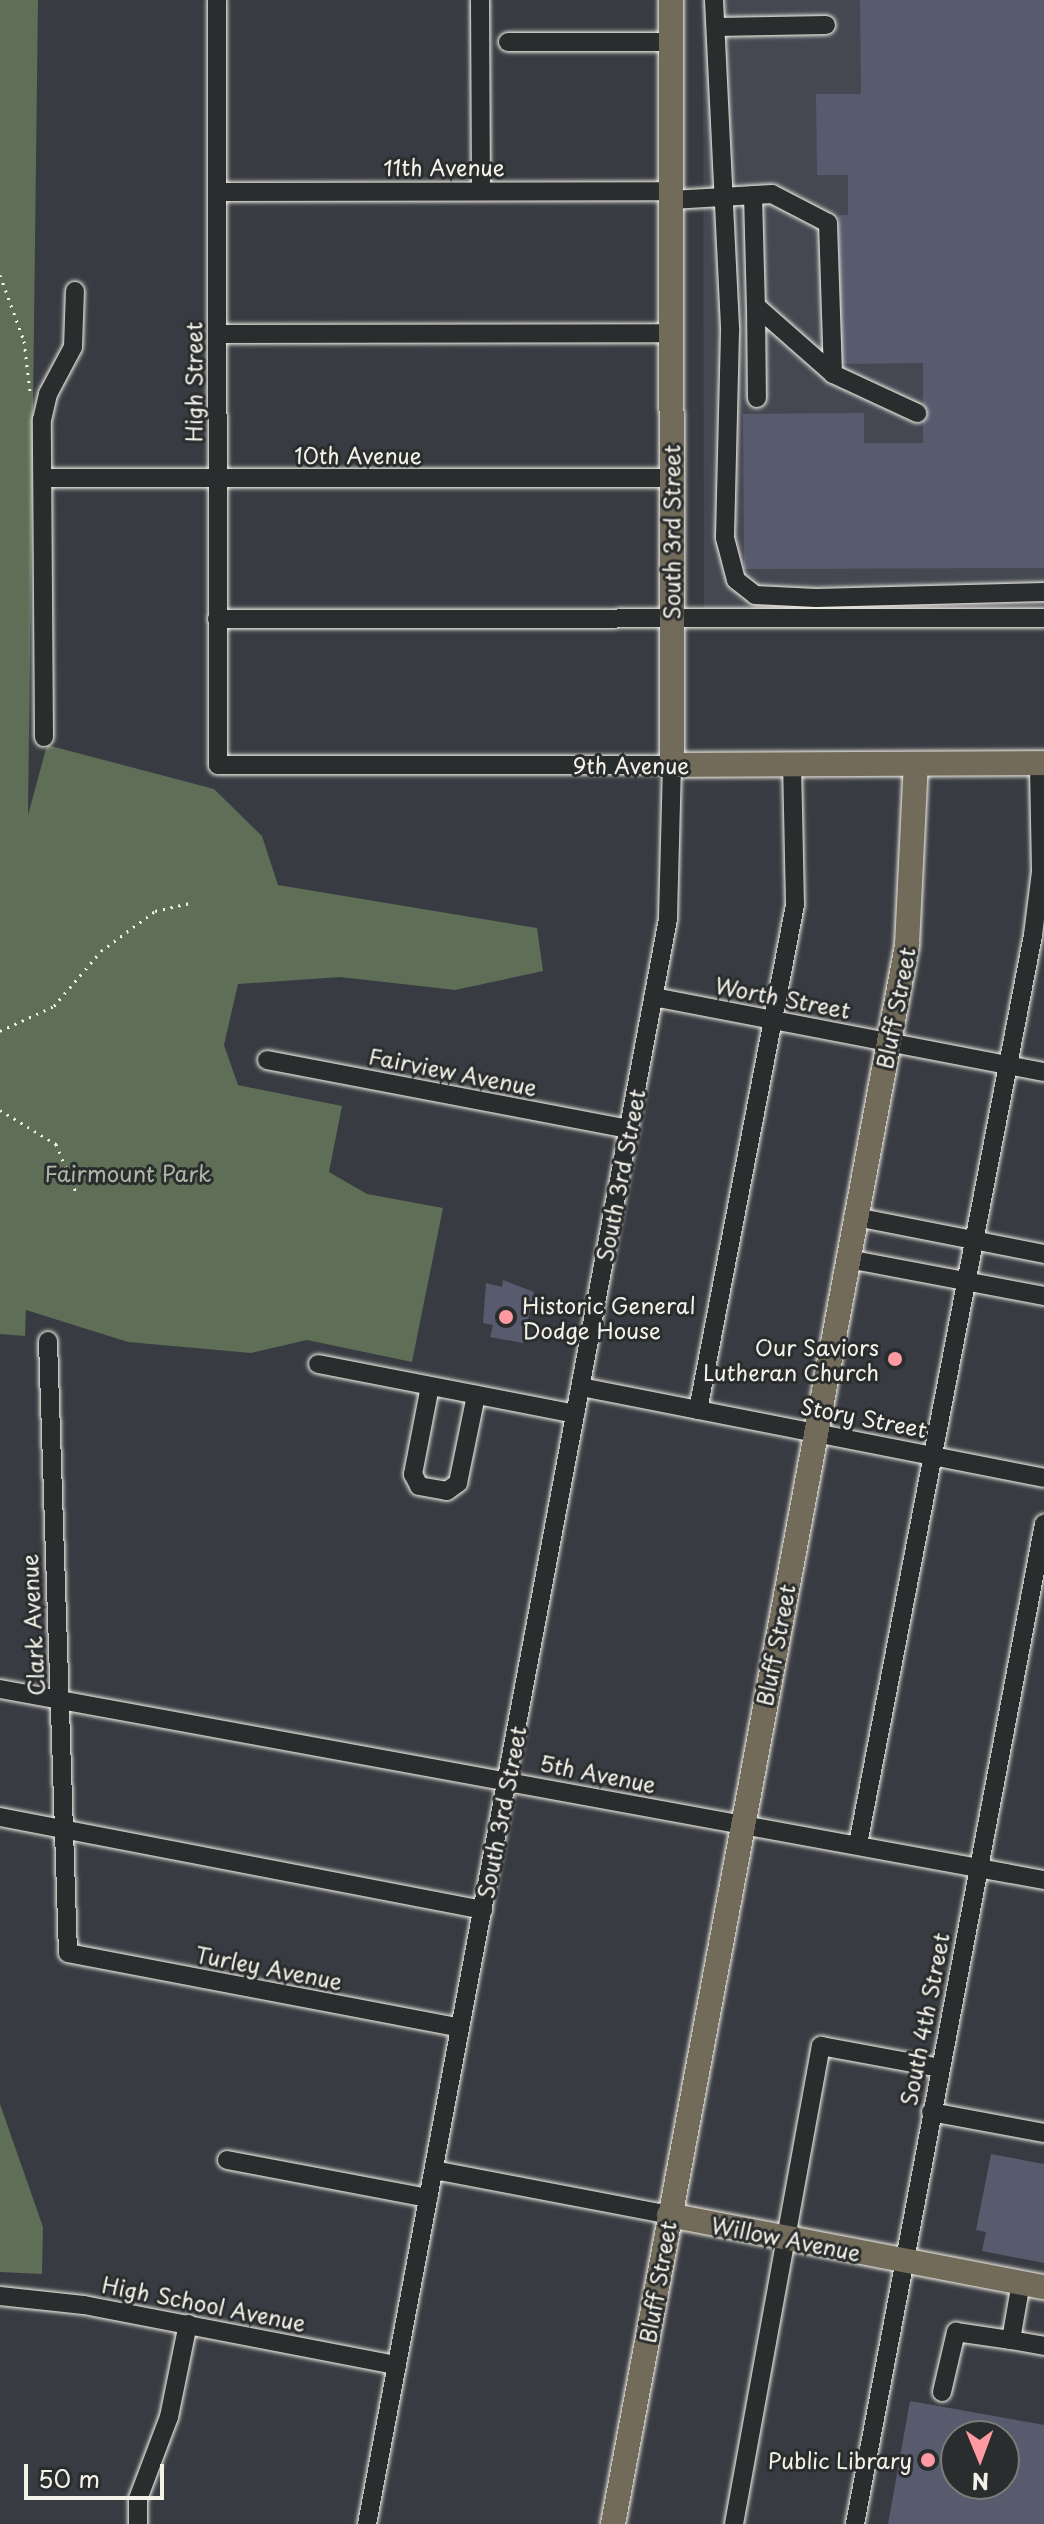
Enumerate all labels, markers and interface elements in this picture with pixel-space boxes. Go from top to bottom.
street label: 11th Avenue [382,154,506,180]
street label: High Street [180,321,206,443]
street label: 10th Avenue [294,442,422,468]
street label: South 3rd Street [658,443,684,621]
street label: 9th Avenue [572,752,690,778]
street label: Bluff Street [870,945,920,1071]
street label: Worth Street [713,971,853,1023]
street label: Fairview Avenue [367,1042,539,1100]
street label: South 3rd Street [590,1085,650,1265]
park label: Fairmount Park [45,1160,211,1186]
place label: Historic General Dodge House [522,1291,695,1342]
marker: Historic General Dodge House [497,1308,515,1326]
place label: Our Saviors Lutheran Church [703,1333,879,1384]
marker: Our Saviors Lutheran Church [886,1350,904,1368]
street label: Story Street [798,1392,930,1442]
street label: Clark Avenue [15,1554,49,1696]
street label: Bluff Street [750,1582,800,1708]
street label: South 3rd Street [471,1722,531,1902]
street label: 5th Avenue [537,1749,659,1797]
street label: South 4th Street [894,1930,954,2108]
street label: Turley Avenue [193,1940,345,1994]
street label: Willow Avenue [709,2211,863,2265]
street label: Bluff Street [633,2219,681,2345]
street label: High School Avenue [100,2270,308,2336]
north arrow [940,2420,1020,2500]
place label: Public Library [766,2447,912,2473]
scale bar [28,2448,168,2498]
marker: Public Library [919,2451,937,2469]
text: 50 m [38,2460,100,2496]
text: N [971,2466,989,2499]

